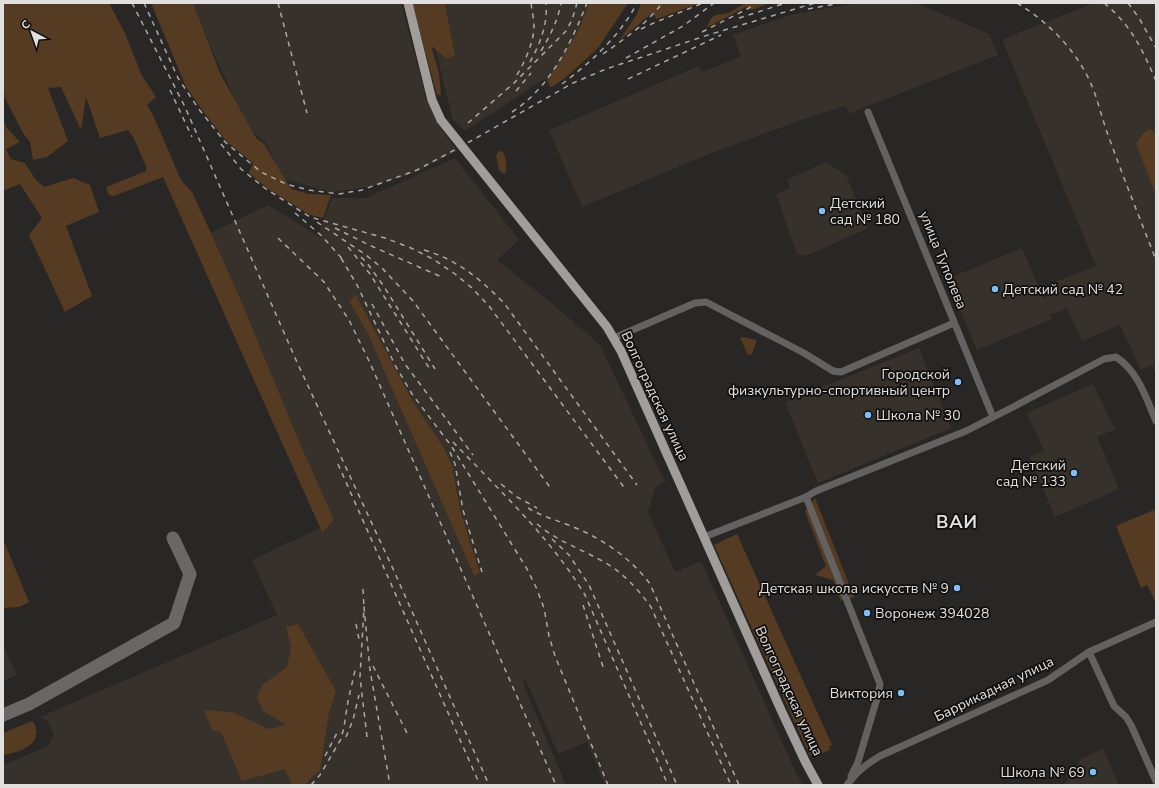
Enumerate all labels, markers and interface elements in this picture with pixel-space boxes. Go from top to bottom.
north arrow [12,12,52,52]
text: С [18,16,34,33]
place label: Детский сад № 180 [830,194,900,229]
marker: Детский сад № 180 [817,206,827,216]
street label: улица Туполева [915,208,971,312]
place label: Детский сад № 42 [1003,280,1123,299]
marker: Детский сад № 42 [990,284,1000,294]
street label: Волгоградская улица [617,328,693,464]
place label: Городской физкультурно-спортивный центр [728,365,950,400]
marker: Городской физкультурно-спортивный центр [953,377,963,387]
place label: Школа № 30 [876,406,961,425]
marker: Школа № 30 [863,410,873,420]
place label: Детский сад № 133 [996,456,1066,491]
marker: Детский сад № 133 [1069,468,1079,478]
district label: ВАИ [936,510,978,534]
place label: Детская школа искусств № 9 [759,579,949,598]
marker: Детская школа искусств № 9 [952,583,962,593]
place label: Воронеж 394028 [875,604,989,623]
marker: Воронеж 394028 [862,608,872,618]
street label: Волгоградская улица [751,623,827,759]
street label: Баррикадная улица [931,652,1057,726]
place label: Виктория [830,684,893,703]
marker: Виктория [896,688,906,698]
place label: Школа № 69 [1000,763,1085,782]
marker: Школа № 69 [1088,767,1098,777]

